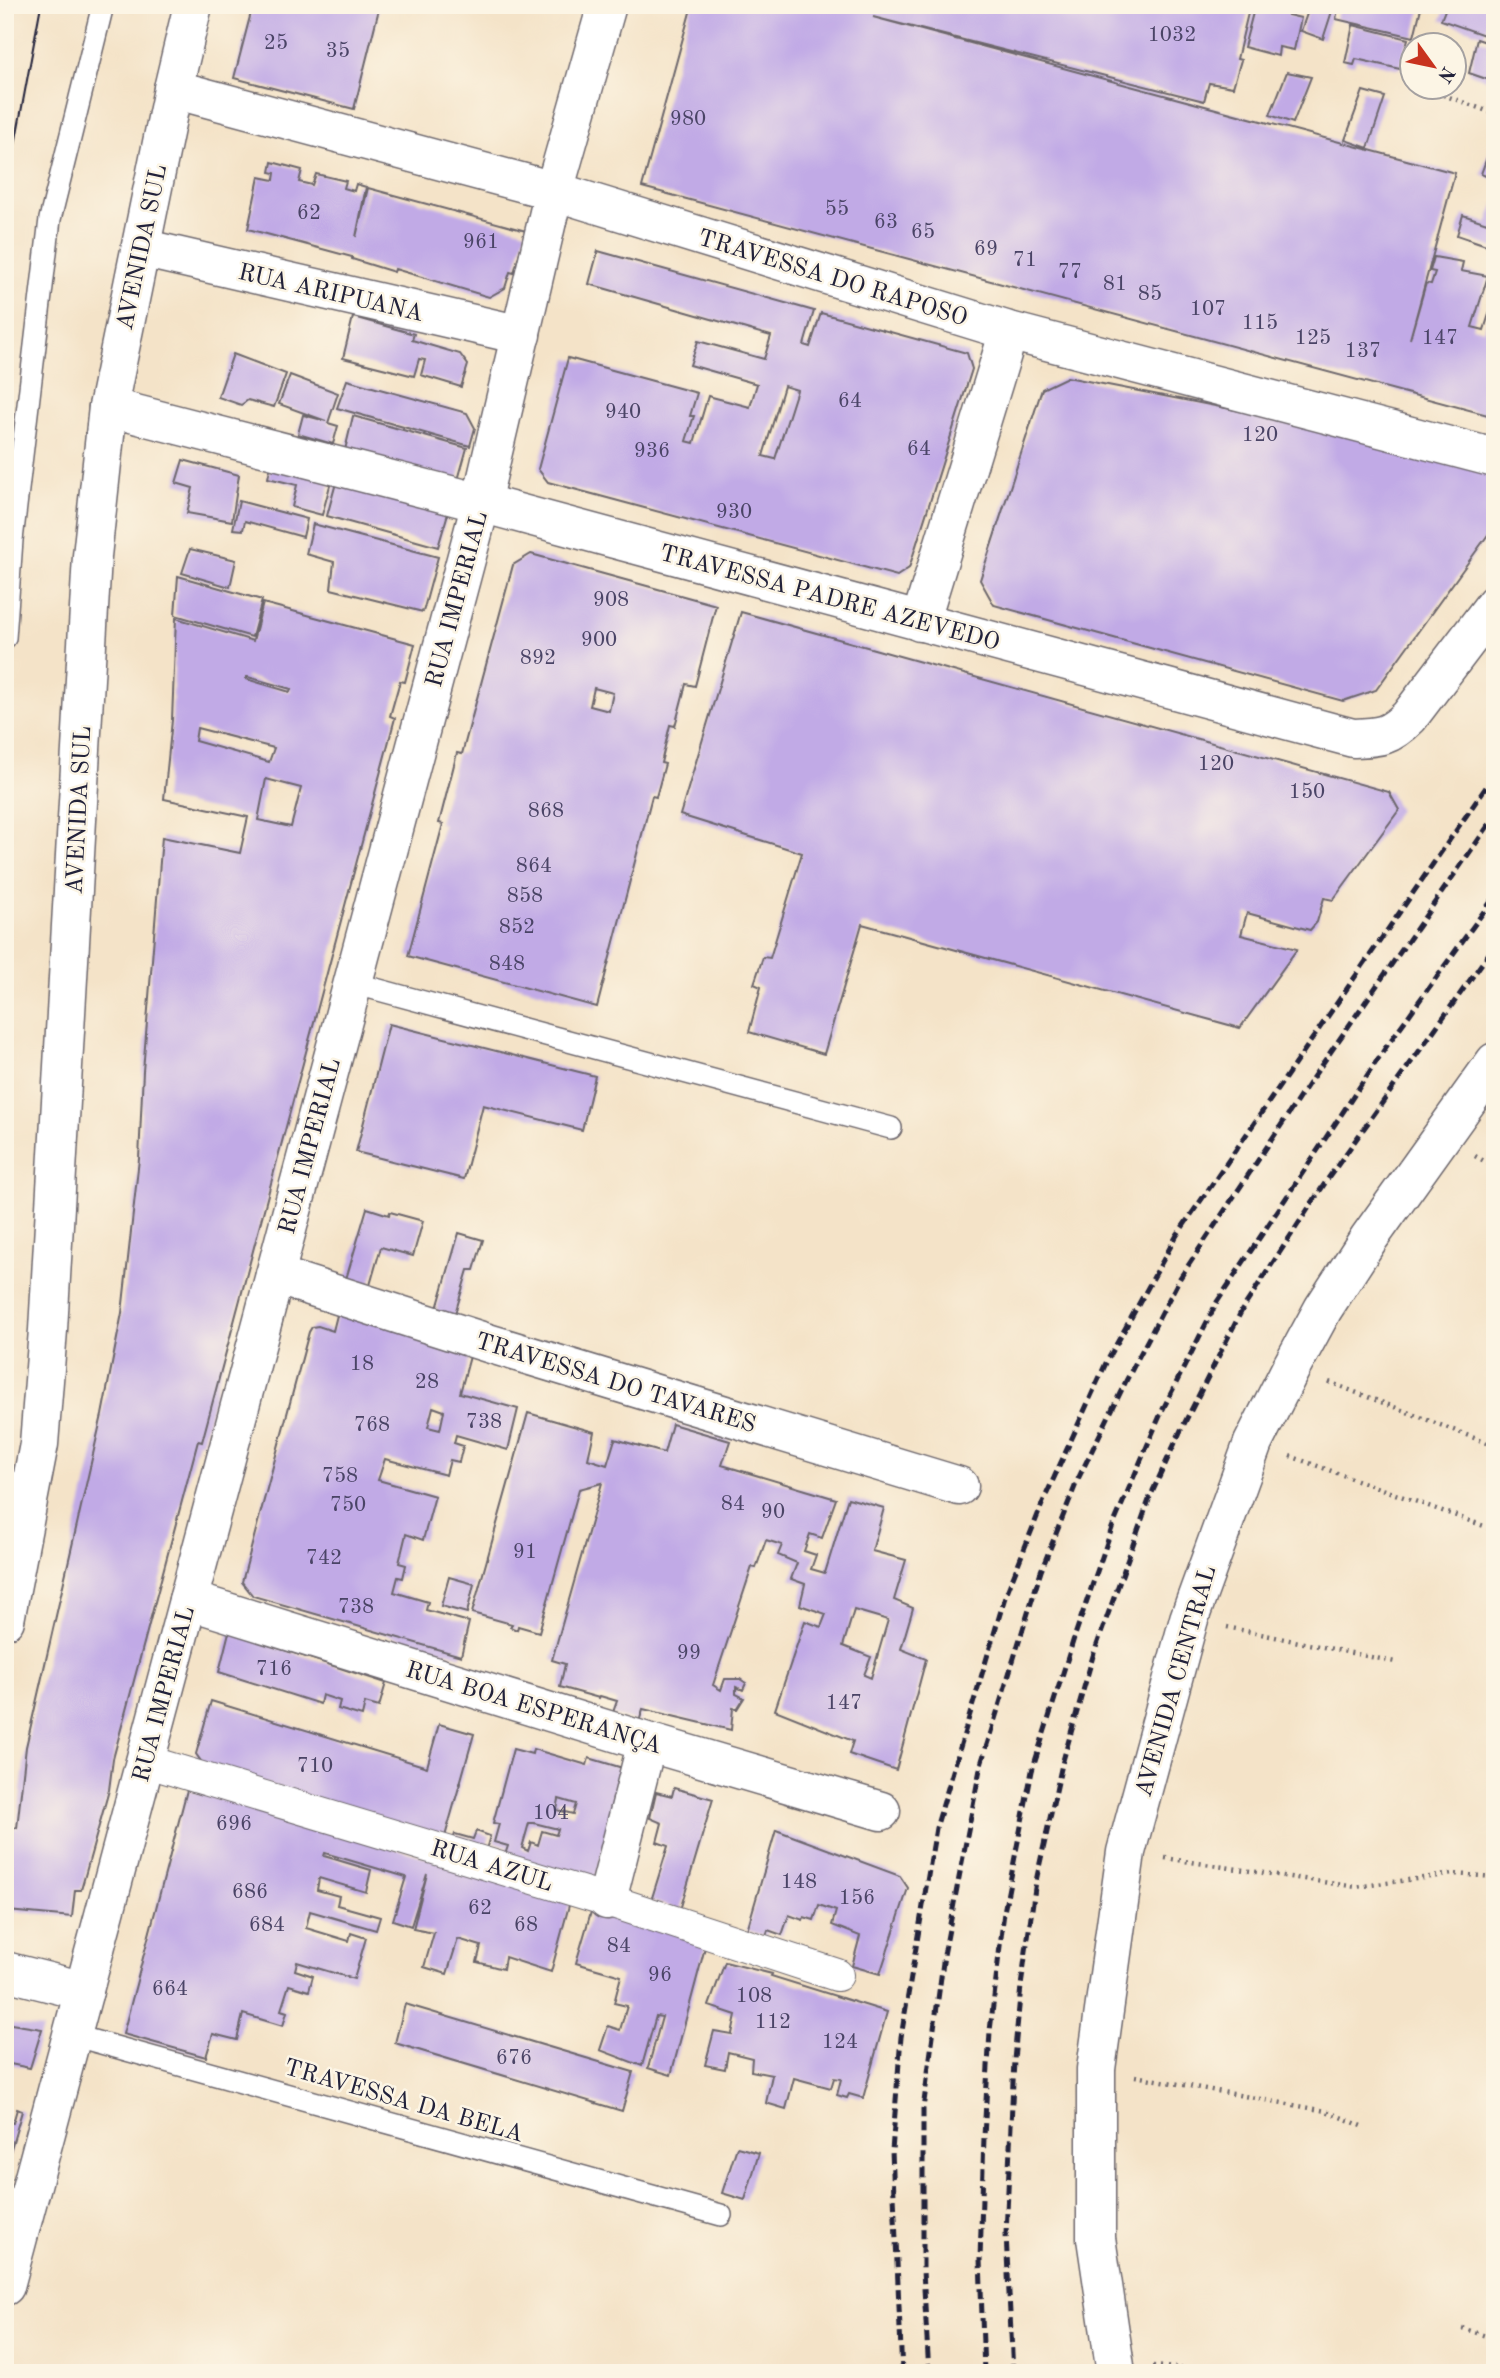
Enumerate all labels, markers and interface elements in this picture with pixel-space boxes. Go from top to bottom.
house number: 1032 [1148,25,1196,46]
north arrow [1398,32,1468,102]
house number: 25 [264,33,288,54]
house number: 35 [326,41,350,62]
text: N [1433,63,1457,86]
house number: 980 [670,109,706,130]
street label: AVENIDA SUL [114,162,172,332]
house number: 55 [825,199,849,220]
house number: 62 [297,203,321,224]
house number: 63 [874,212,898,233]
house number: 65 [911,222,935,243]
street label: TRAVESSA DO RAPOSO [695,226,970,331]
house number: 961 [463,232,499,253]
house number: 69 [974,239,998,260]
house number: 71 [1013,250,1037,271]
street label: RUA ARIPUANA [236,261,426,327]
house number: 77 [1058,262,1082,283]
house number: 81 [1103,274,1127,295]
house number: 85 [1138,284,1162,305]
house number: 107 [1190,299,1226,320]
house number: 115 [1242,313,1278,334]
house number: 125 [1295,328,1331,349]
house number: 147 [1422,328,1458,349]
house number: 137 [1345,341,1381,362]
house number: 64 [838,391,862,412]
house number: 940 [605,402,641,423]
house number: 120 [1242,425,1278,446]
house number: 64 [907,439,931,460]
house number: 936 [634,441,670,462]
house number: 930 [716,502,752,523]
street label: RUA IMPERIAL [423,509,493,690]
street label: TRAVESSA PADRE AZEVEDO [657,542,1002,656]
house number: 908 [593,590,629,611]
house number: 900 [581,630,617,651]
house number: 892 [520,648,556,669]
street label: AVENIDA SUL [64,725,96,895]
house number: 120 [1198,754,1234,775]
house number: 150 [1289,782,1325,803]
house number: 868 [528,801,564,822]
house number: 864 [516,856,552,877]
house number: 858 [507,886,543,907]
house number: 852 [499,917,535,938]
house number: 848 [489,954,525,975]
street label: RUA IMPERIAL [276,1056,346,1237]
street label: TRAVESSA DO TAVARES [472,1330,759,1438]
house number: 18 [350,1354,374,1375]
house number: 28 [415,1372,439,1393]
house number: 738 [466,1412,502,1433]
house number: 768 [354,1415,390,1436]
house number: 758 [322,1466,358,1487]
house number: 84 [721,1494,745,1515]
house number: 750 [330,1495,366,1516]
house number: 90 [761,1502,785,1523]
house number: 91 [513,1542,537,1563]
house number: 742 [306,1548,342,1569]
street label: AVENIDA CENTRAL [1132,1563,1221,1800]
house number: 738 [338,1597,374,1618]
street label: RUA IMPERIAL [130,1604,200,1785]
house number: 99 [677,1643,701,1664]
house number: 716 [256,1659,292,1680]
street label: RUA BOA ESPERANÇA [403,1659,664,1759]
house number: 147 [826,1693,862,1714]
house number: 710 [297,1756,333,1777]
house number: 104 [533,1803,569,1824]
house number: 696 [216,1814,252,1835]
street label: RUA AZUL [427,1837,555,1897]
house number: 148 [781,1872,817,1893]
house number: 686 [232,1882,268,1903]
house number: 156 [839,1888,875,1909]
house number: 62 [468,1898,492,1919]
house number: 684 [249,1915,285,1936]
house number: 68 [514,1915,538,1936]
house number: 84 [607,1936,631,1957]
house number: 96 [648,1965,672,1986]
house number: 664 [152,1979,188,2000]
house number: 108 [736,1986,772,2007]
house number: 112 [755,2012,791,2033]
house number: 124 [822,2032,858,2053]
house number: 676 [496,2048,532,2069]
street label: TRAVESSA DA BELA [281,2056,526,2148]

